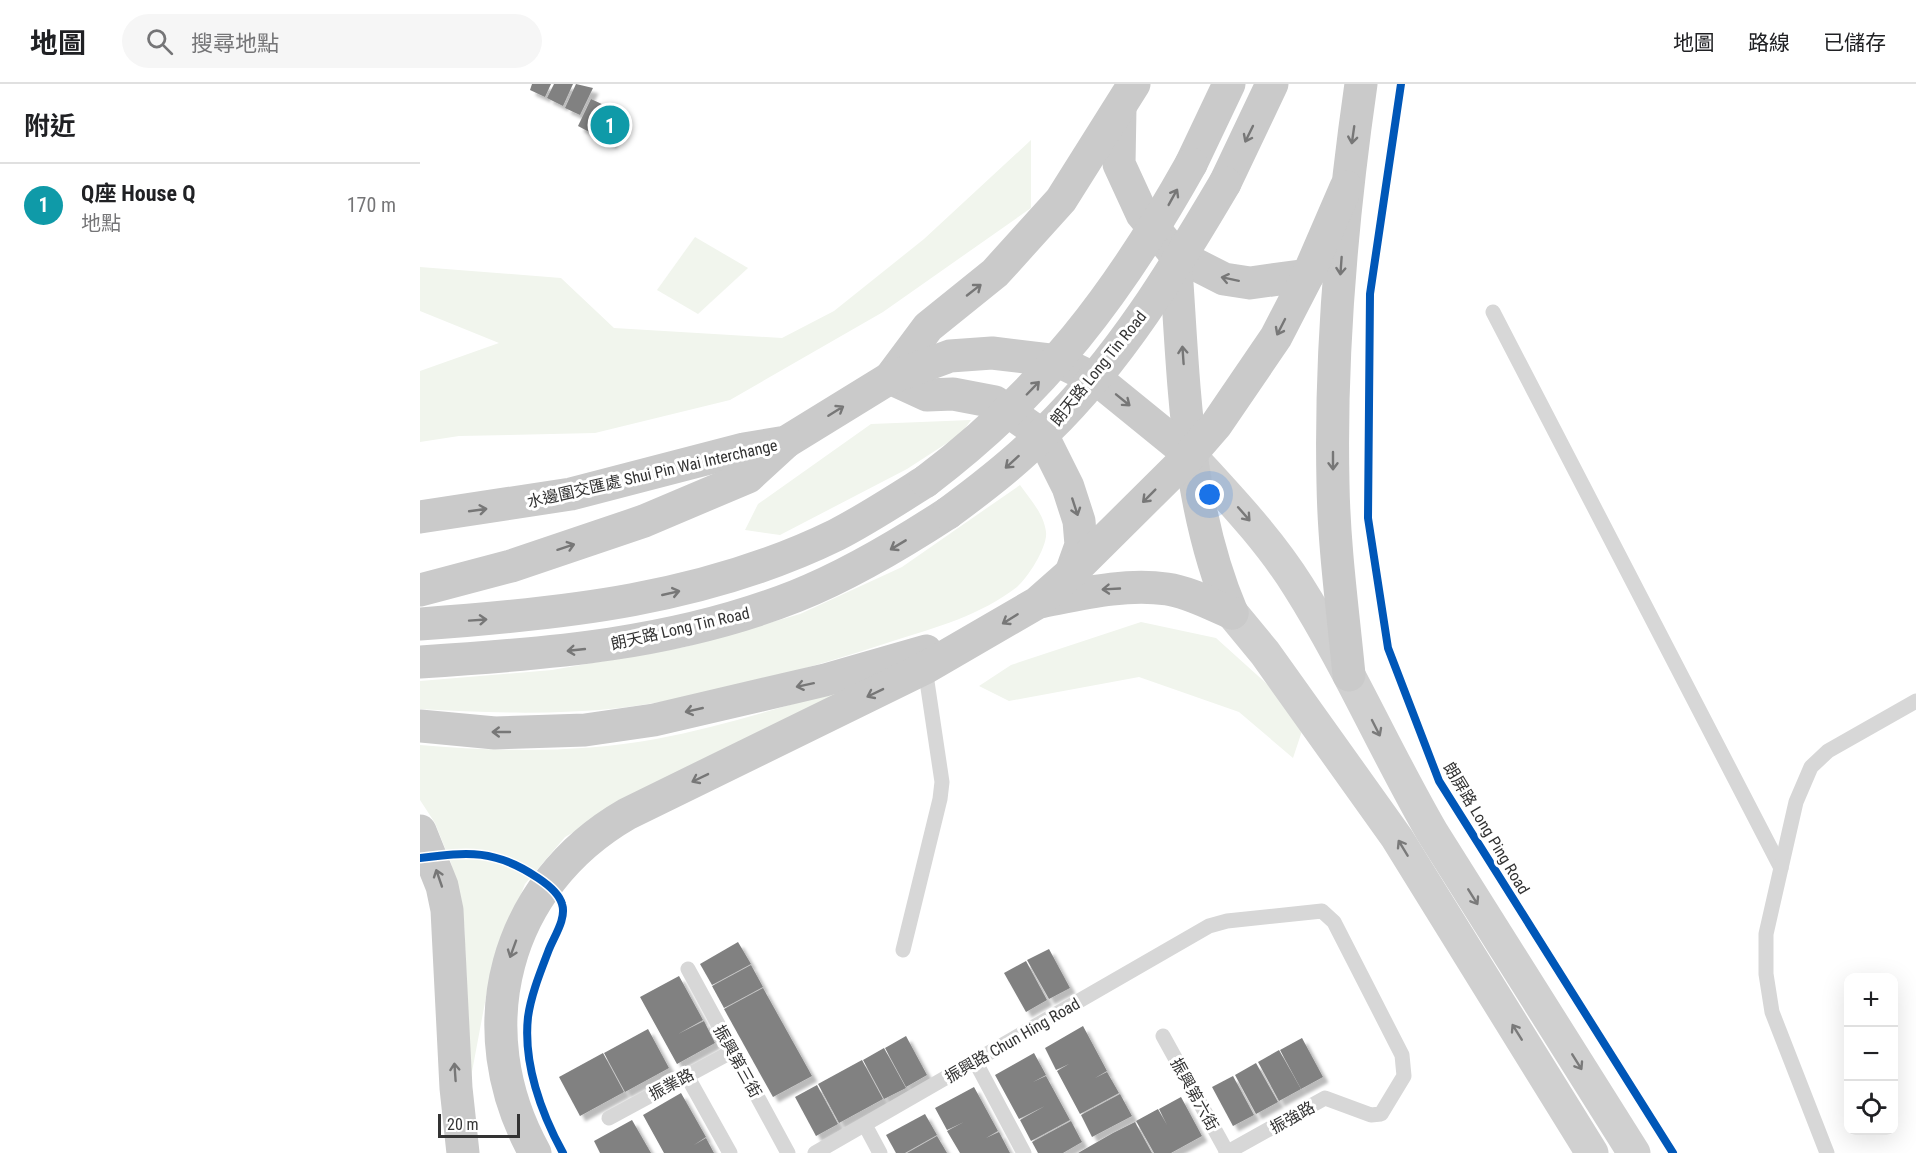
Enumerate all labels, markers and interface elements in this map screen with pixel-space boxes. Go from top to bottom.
search box [122,14,542,68]
icon: search [143,25,176,58]
text: 地圖 [30,27,86,60]
text: 搜尋地點 [191,31,279,56]
text: 地圖 [1673,31,1715,55]
text: 路線 [1748,31,1790,55]
text: 已儲存 [1823,31,1886,55]
pin: 1 [590,102,630,147]
text: 附近 [24,111,76,141]
one-way arrow [1243,124,1255,142]
one-way arrow [1348,125,1359,145]
text: Q座 House Q [81,181,195,206]
one-way arrow [1167,189,1179,206]
text: 1 [38,193,49,217]
text: 170 m [347,193,396,217]
text: 地點 [81,211,121,235]
one-way arrow [1335,256,1346,276]
one-way arrow [1221,273,1240,284]
one-way arrow [965,283,981,296]
street label: 朗天路 Long Tin Road [1046,307,1150,429]
one-way arrow [1275,317,1287,335]
one-way arrow [1177,346,1188,366]
one-way arrow [1026,381,1040,396]
one-way arrow [1115,394,1131,407]
one-way arrow [827,405,844,417]
street label: 水邊圍交匯處 Shui Pin Wai Interchange [525,435,779,512]
one-way arrow [1327,450,1339,470]
one-way arrow [1005,455,1020,469]
your location [1195,480,1224,509]
one-way arrow [1141,489,1156,504]
one-way arrow [1070,497,1081,516]
one-way arrow [468,504,487,515]
one-way arrow [1237,506,1251,521]
one-way arrow [890,539,907,551]
one-way arrow [556,541,575,552]
one-way arrow [1101,583,1121,594]
one-way arrow [661,586,680,598]
street label: 朗天路 Long Tin Road [609,603,751,654]
one-way arrow [468,614,488,625]
one-way arrow [1002,614,1019,626]
one-way arrow [566,645,586,656]
one-way arrow [796,680,815,691]
one-way arrow [867,687,885,699]
one-way arrow [685,705,704,717]
one-way arrow [1370,718,1382,736]
one-way arrow [491,726,511,738]
street label: 朗屏路 Long Ping Road [1440,759,1533,898]
one-way arrow [692,773,710,785]
one-way arrow [1397,840,1409,857]
one-way arrow [433,869,444,888]
one-way arrow [1466,888,1479,905]
one-way arrow [507,939,518,958]
map controls [1844,973,1898,1135]
button: + [1844,973,1898,1027]
street label: 振興路 Chun Hing Road [941,994,1083,1087]
street label: 振興第三街 [710,1022,765,1101]
one-way arrow [1510,1024,1522,1041]
button: − [1844,1027,1898,1081]
one-way arrow [1570,1053,1583,1070]
street label: 振興第六街 [1167,1055,1222,1134]
one-way arrow [449,1062,460,1082]
street label: 振業路 [646,1065,697,1104]
button: locate [1844,1081,1898,1135]
street label: 振強路 [1267,1097,1318,1137]
scale bar [438,1111,520,1138]
text: 20 m [447,1115,479,1134]

